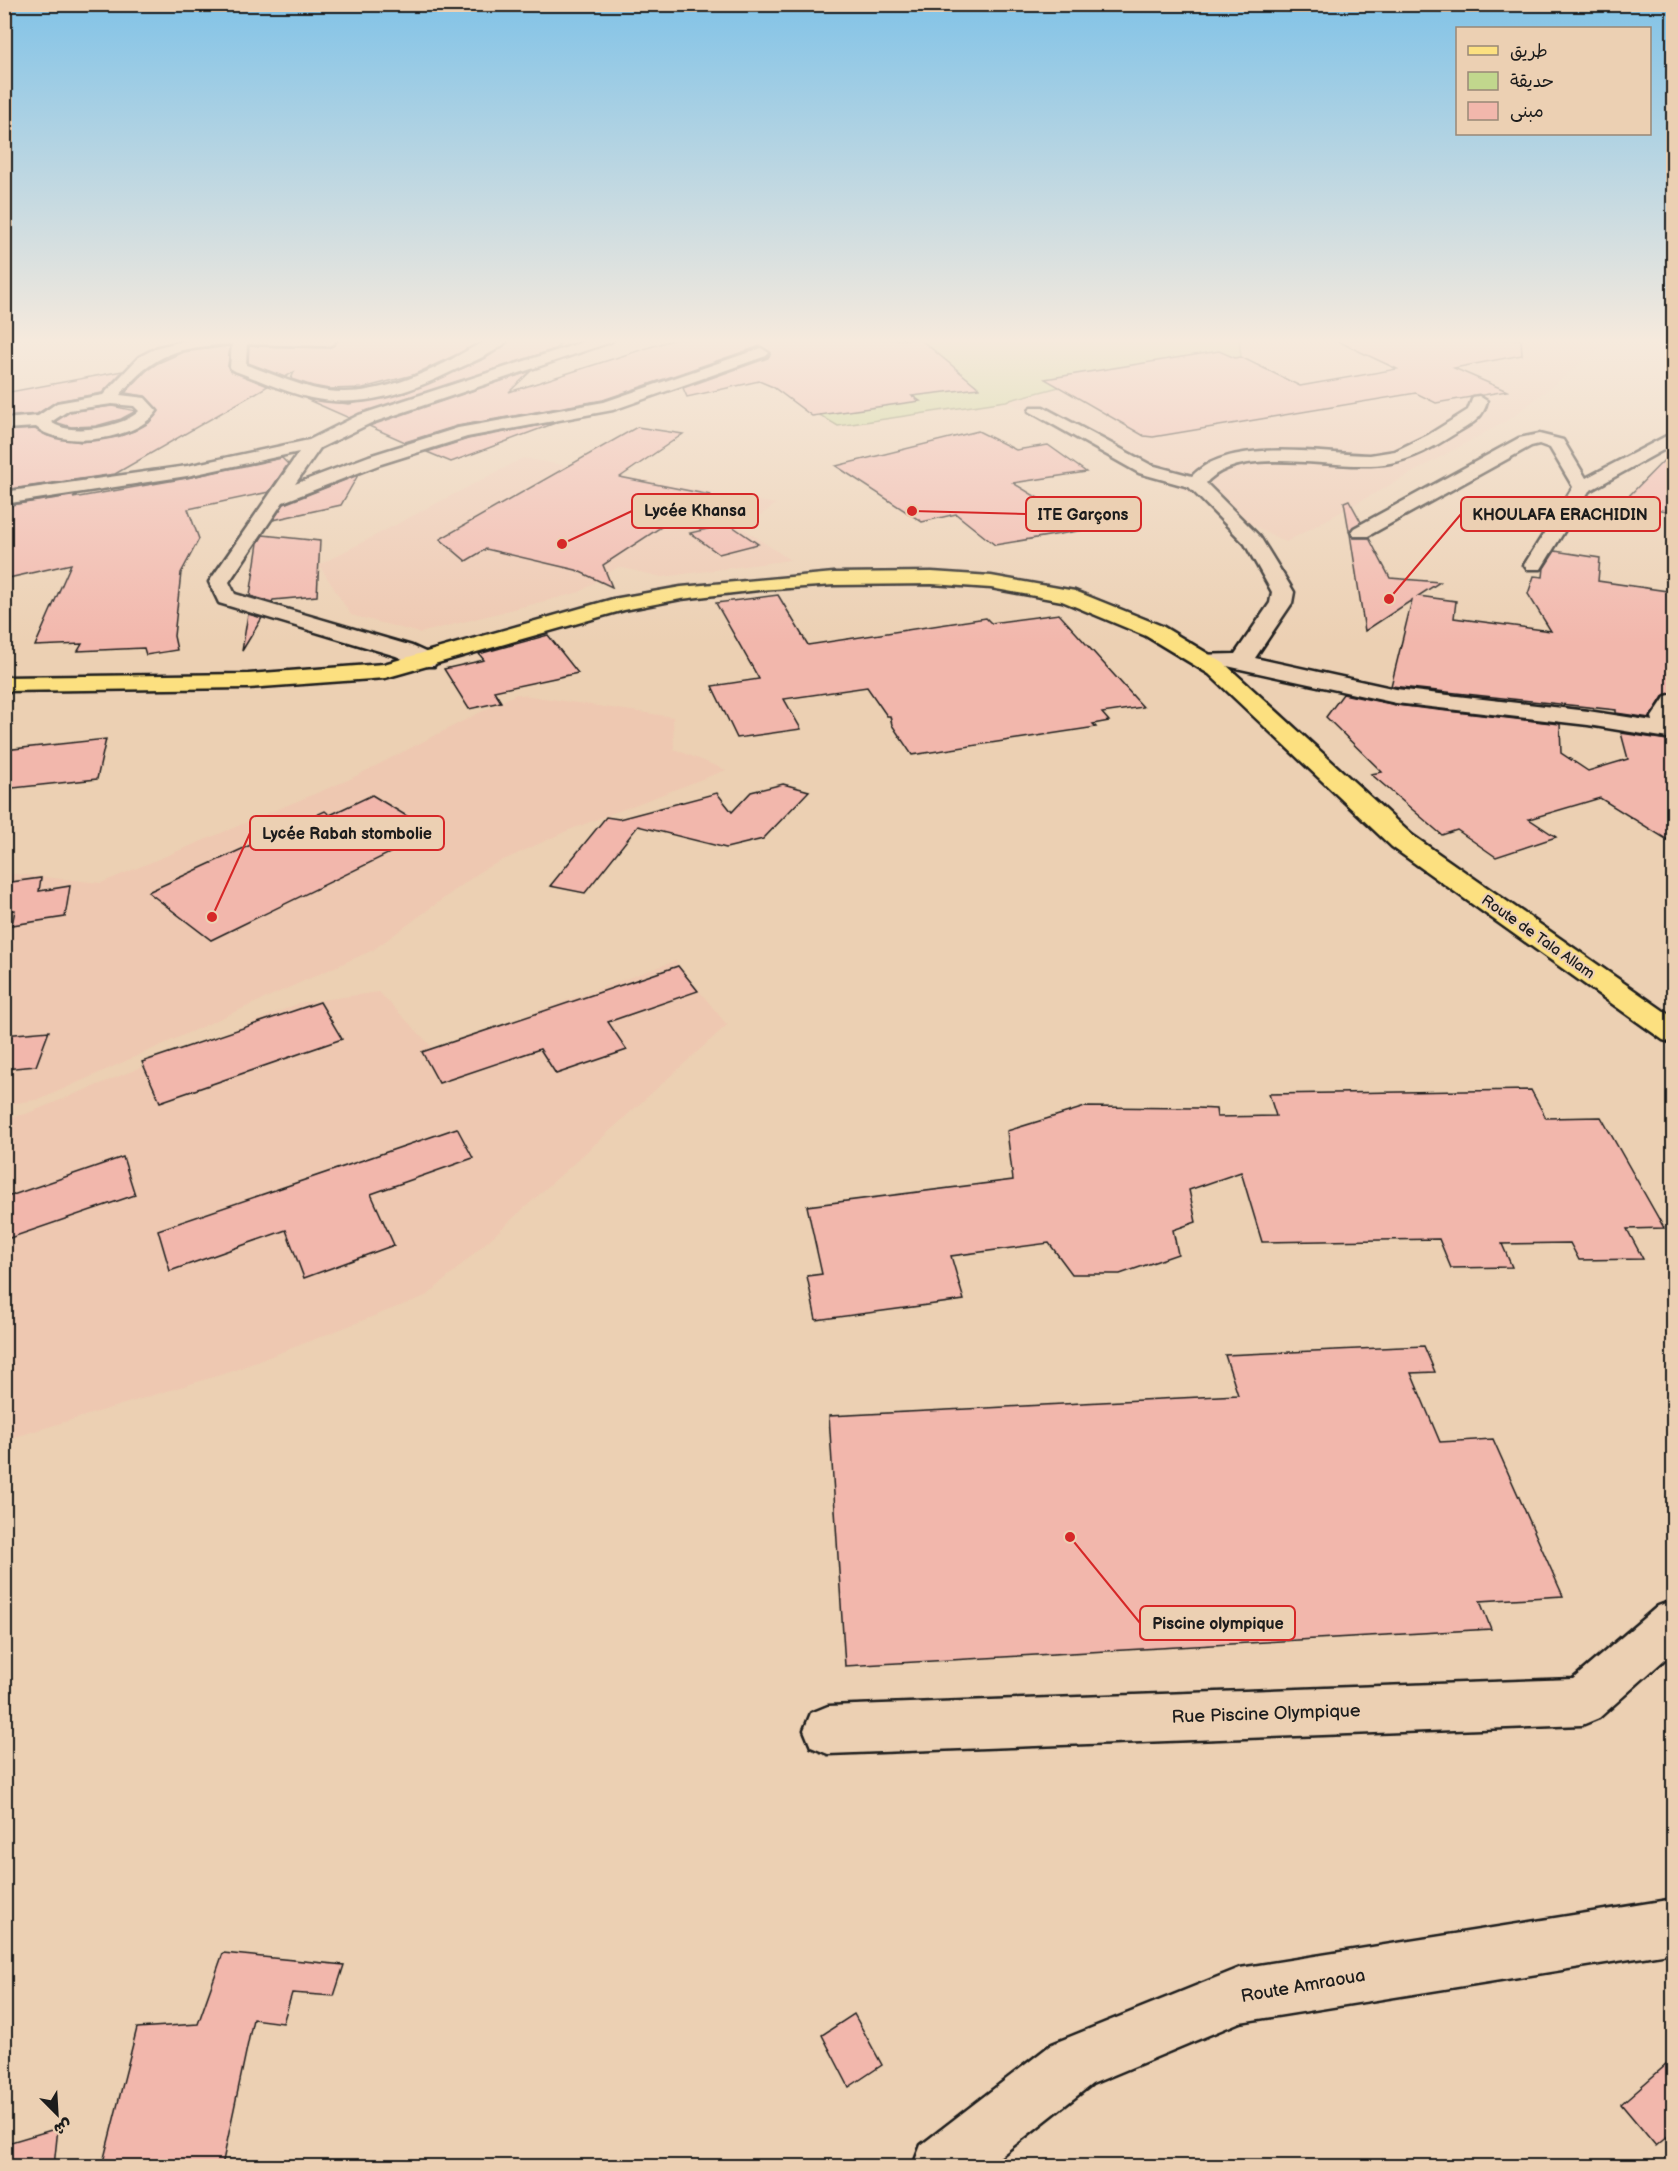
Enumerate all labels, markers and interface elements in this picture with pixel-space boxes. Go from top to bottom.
legend [1456,27,1651,135]
text: طريق [1510,41,1548,62]
text: حديقة [1510,71,1554,92]
text: مبنى [1510,101,1544,122]
callout: Lycée Khansa [632,494,758,528]
callout: ITE Garçons [1026,497,1141,531]
callout: KHOULAFA ERACHIDIN [1461,497,1660,531]
text: Lycée Khansa [644,502,746,521]
text: ITE Garçons [1038,506,1129,525]
text: KHOULAFA ERACHIDIN [1472,506,1648,525]
callout: Lycée Rabah stombolie [250,816,444,850]
text: Lycée Rabah stombolie [262,825,432,844]
street label: Route de Tala Allam [1478,891,1598,983]
callout: Piscine olympique [1140,1606,1295,1640]
text: Piscine olympique [1152,1615,1284,1634]
street label: Rue Piscine Olympique [1171,1700,1361,1728]
street label: Route Amraoua [1239,1965,1367,2007]
north arrow [27,2084,87,2144]
text: ش [51,2114,74,2139]

